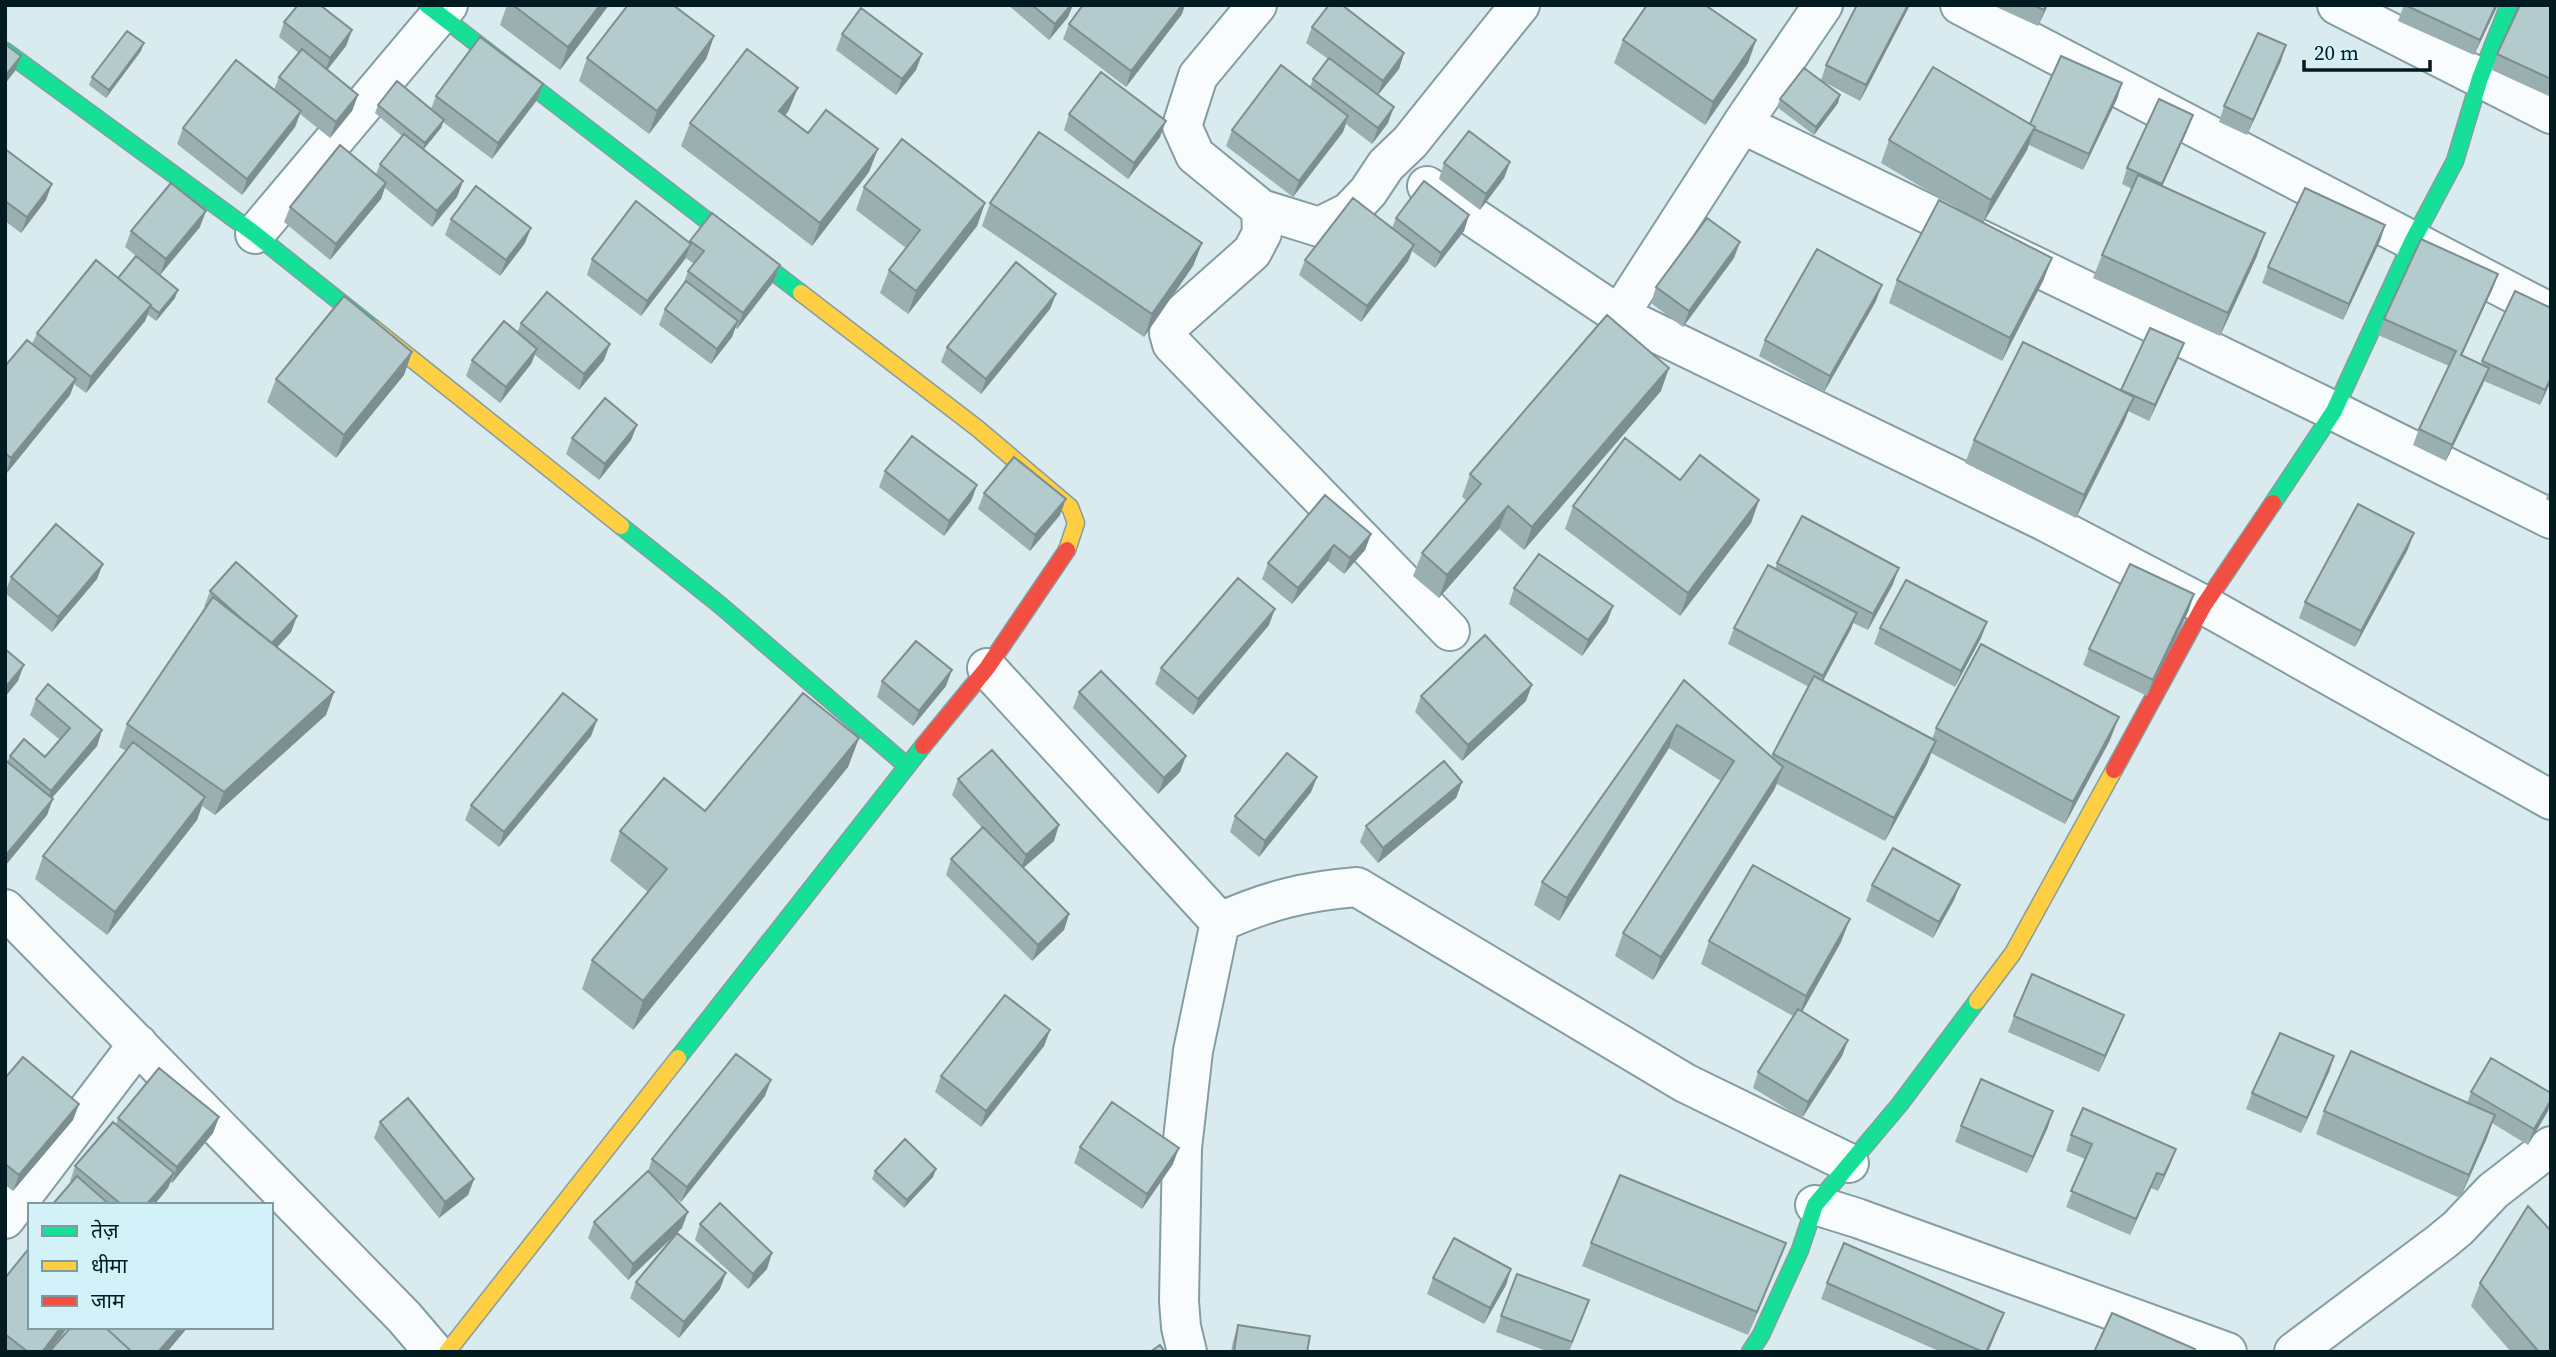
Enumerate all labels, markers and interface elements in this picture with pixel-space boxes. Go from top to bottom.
scale bar [2304,28,2430,72]
text: 20 m [2314,38,2359,67]
legend [28,1203,273,1329]
text: तेज़ [91,1216,119,1245]
text: धीमा [91,1251,128,1280]
text: जाम [91,1286,125,1315]

